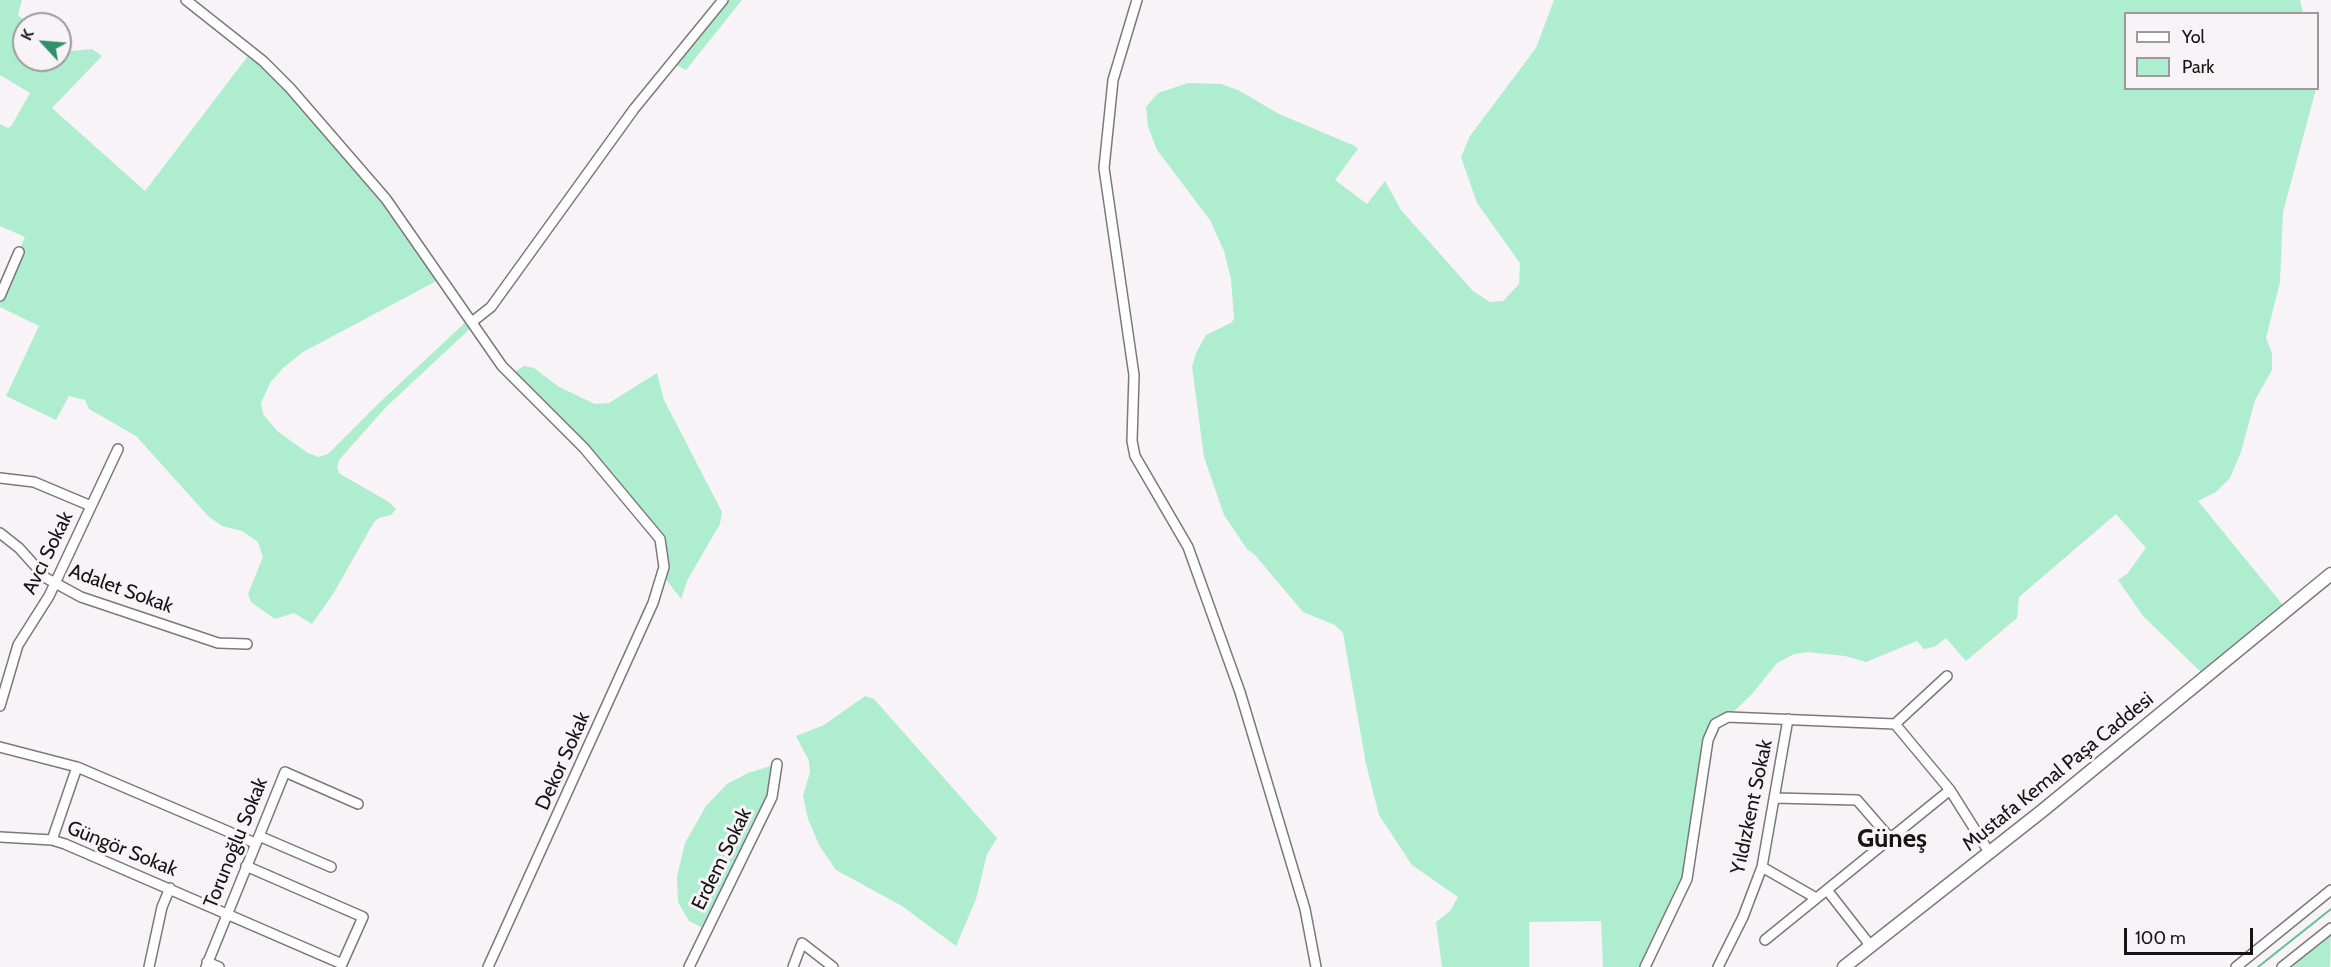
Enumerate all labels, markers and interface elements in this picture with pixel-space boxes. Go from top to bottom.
north arrow [12,12,72,72]
legend [2124,12,2319,90]
text: K [16,26,38,43]
text: Yol [2182,26,2205,48]
text: Park [2182,56,2214,78]
street label: Avcı Sokak [18,508,78,598]
street label: Adalet Sokak [66,559,176,619]
street label: Mustafa Kemal Paşa Caddesi [1958,688,2158,856]
street label: Dekor Sokak [531,708,595,814]
street label: Yıldızkent Sokak [1726,738,1778,876]
street label: Torunoğlu Sokak [199,774,273,912]
street label: Erdem Sokak [687,804,757,914]
street label: Güngör Sokak [63,816,181,882]
district label: Güneş [1857,823,1927,855]
scale bar [2127,916,2256,954]
text: 100 m [2135,927,2186,949]

